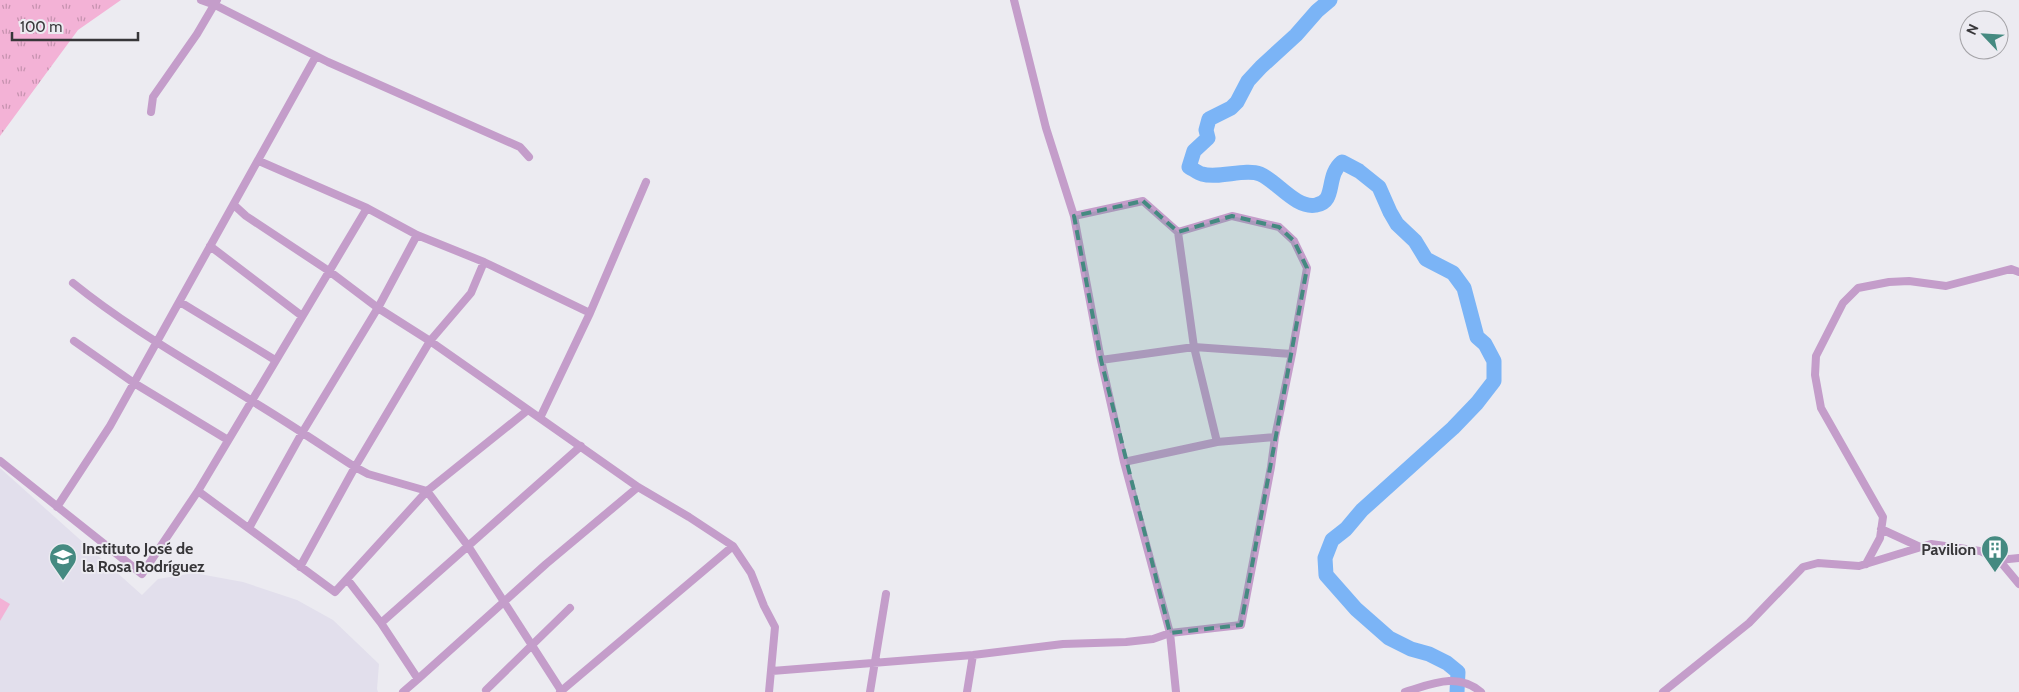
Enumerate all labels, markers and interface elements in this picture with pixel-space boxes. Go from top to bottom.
scale bar [12,10,139,42]
north arrow [1959,10,2009,60]
text: 100 m [20,18,62,36]
text: N [1962,21,1982,38]
building icon: Pavilion [1980,534,2010,573]
place label: Instituto José de la Rosa Rodríguez [82,539,205,576]
place label: Pavilion [1921,540,1976,559]
school or university icon: Instituto José de la Rosa Rodríguez [48,542,78,581]

